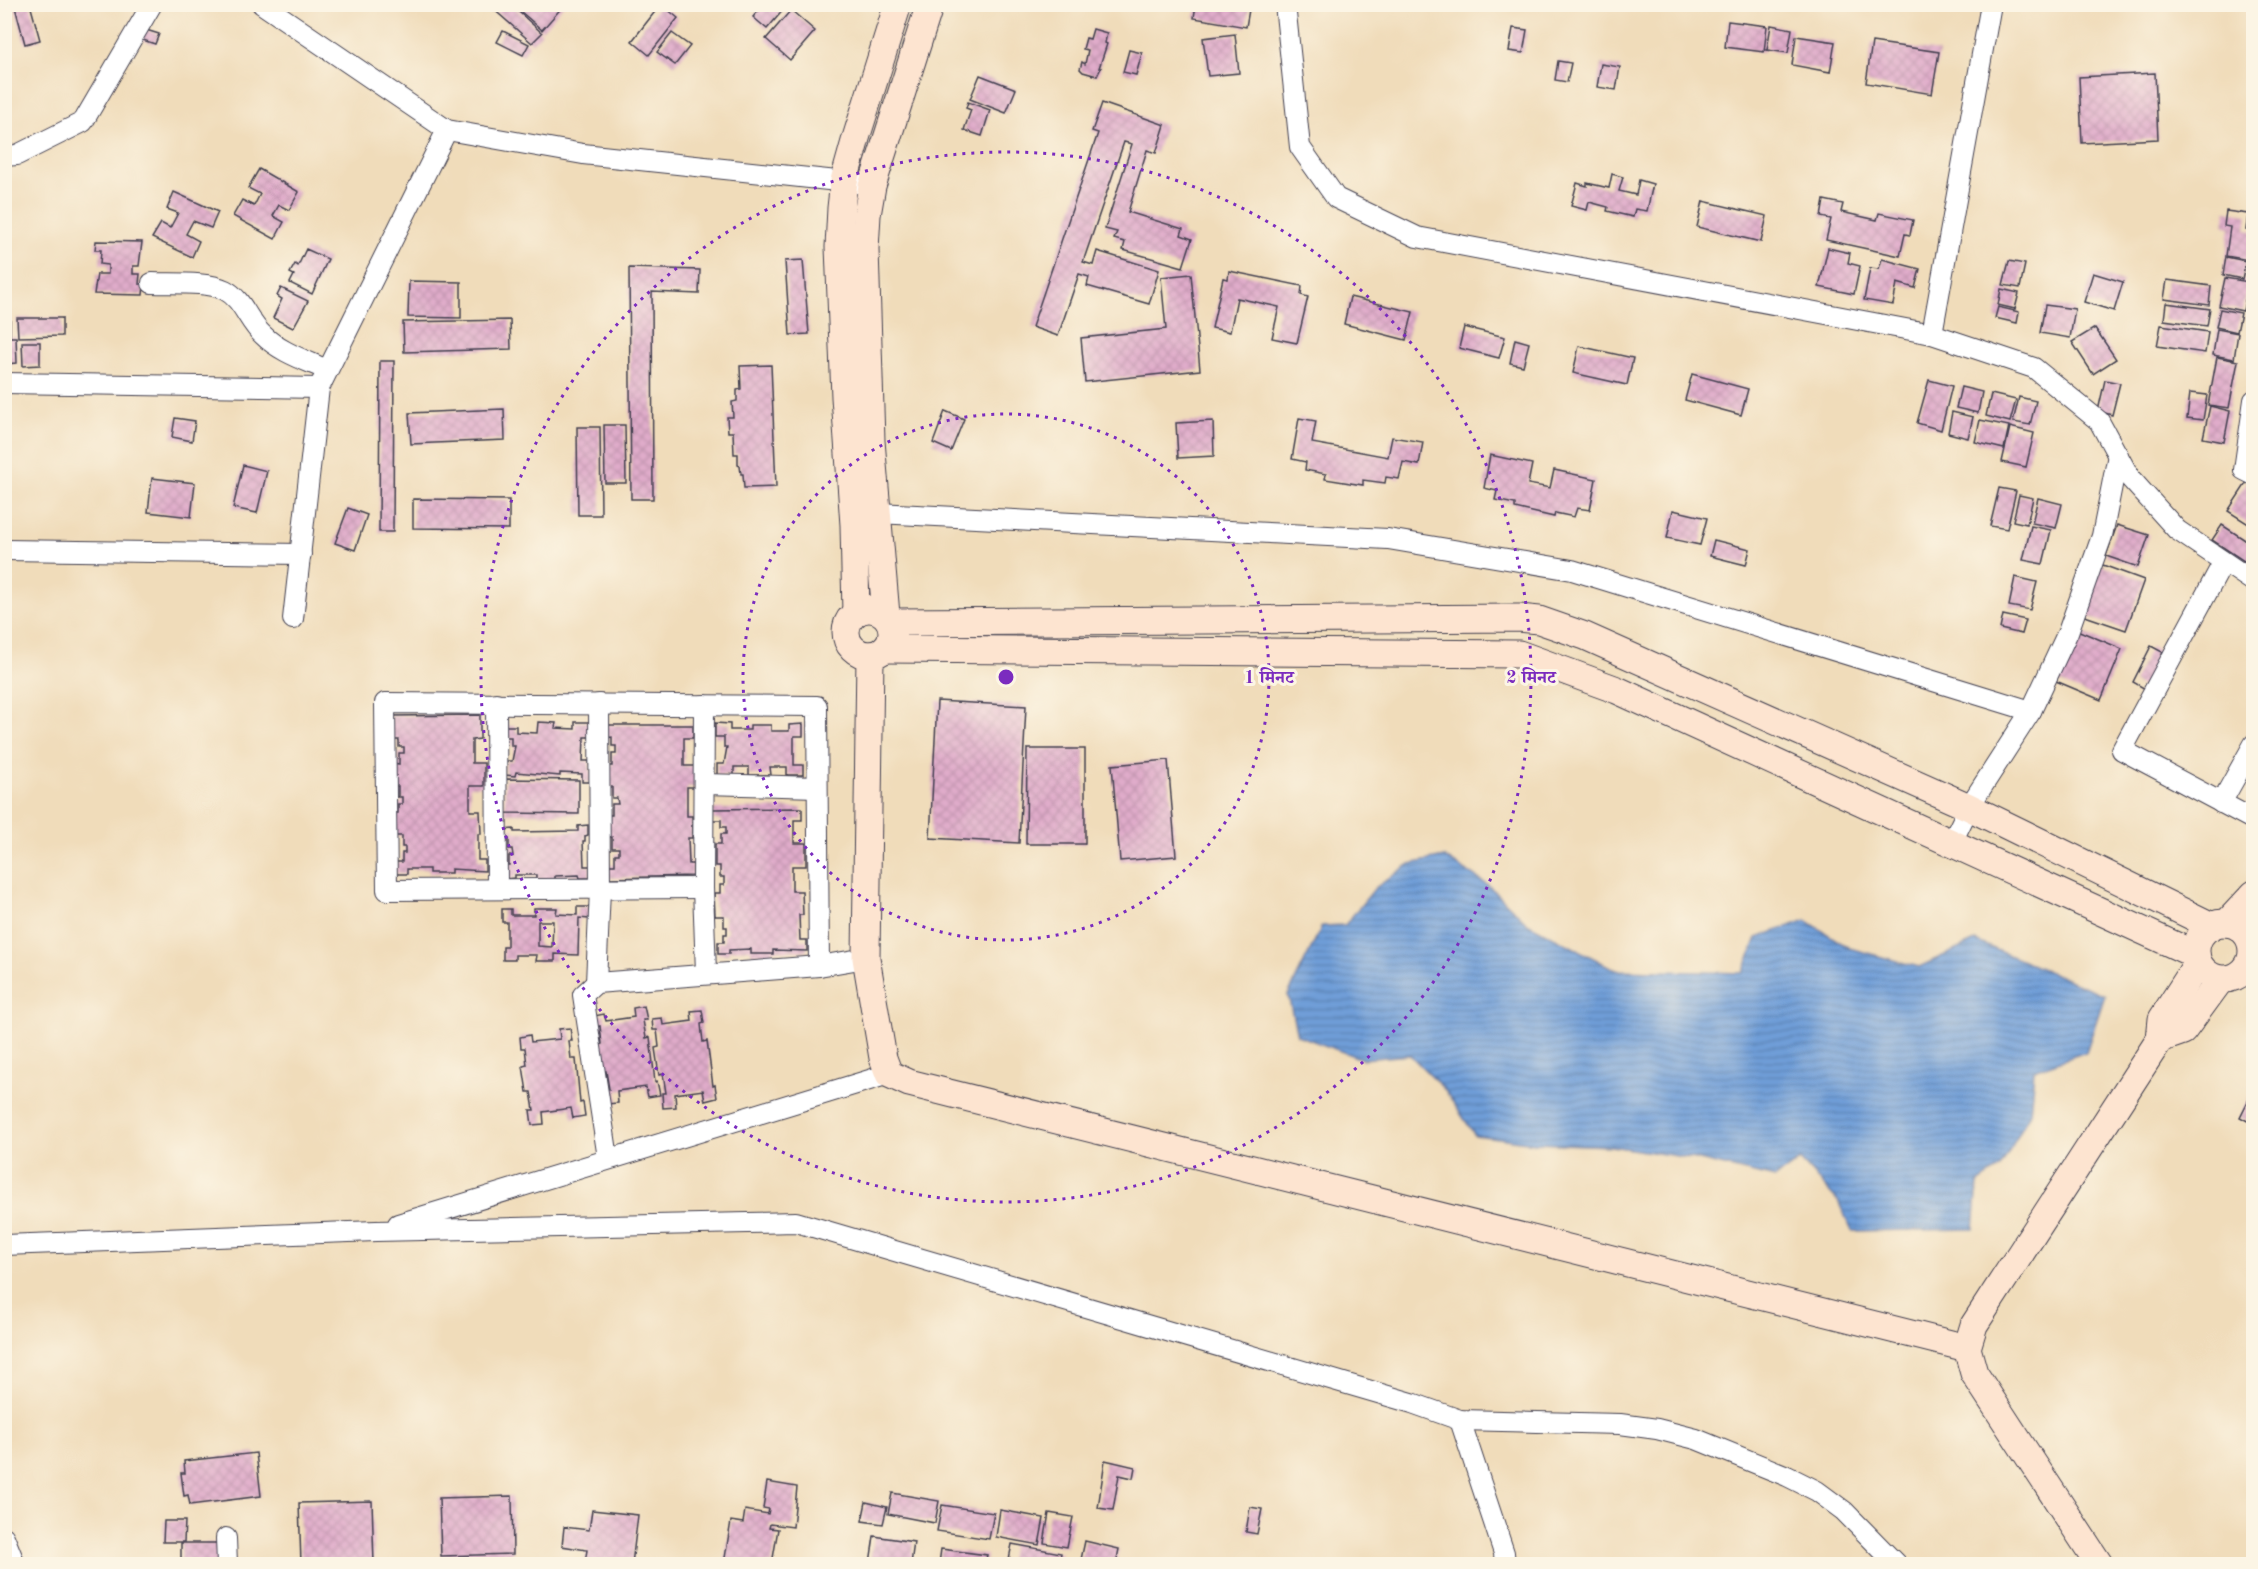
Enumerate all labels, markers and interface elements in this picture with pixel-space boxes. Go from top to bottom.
centre of rings [996,667,1016,687]
text: 1 मिनट [1244,667,1295,687]
text: 2 मिनट [1506,667,1557,687]

